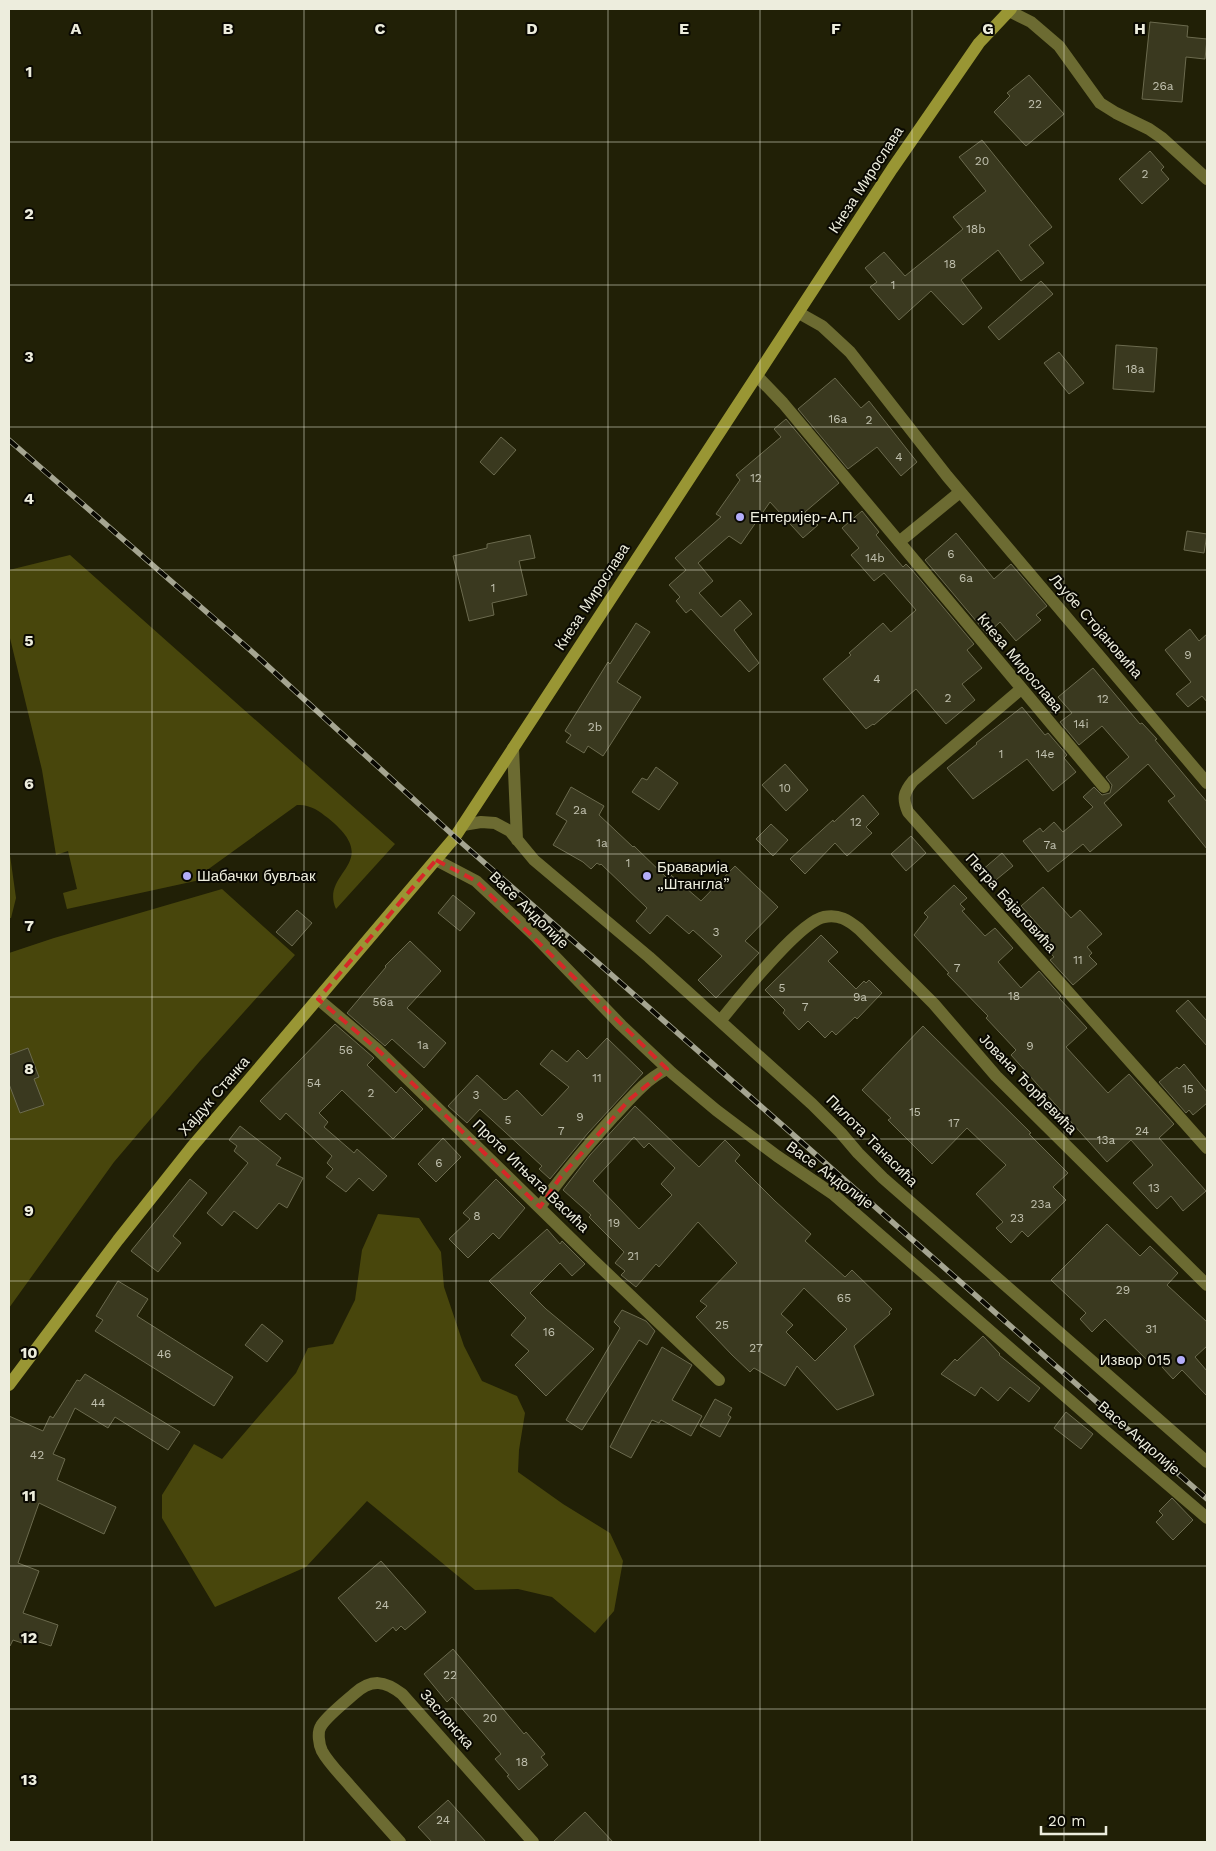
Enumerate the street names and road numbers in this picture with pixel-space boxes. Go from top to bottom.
street label: Кнеза Мирослава [825,123,908,237]
street label: Кнеза Мирослава [551,540,634,654]
street label: Љубе Стојановића [1046,570,1147,682]
street label: Кнеза Мирослава [973,610,1067,717]
street label: Петра Бајаловића [962,850,1061,957]
street label: Васе Андолије [486,868,572,952]
street label: Јована Ђорђевића [975,1030,1081,1139]
street label: Хајдук Станка [175,1052,254,1139]
street label: Пилота Танасића [822,1091,922,1191]
street label: Проте Игњата Васића [469,1116,593,1237]
street label: Васе Андолије [783,1137,877,1213]
street label: Васе Андолије [1094,1397,1184,1479]
street label: Заслонска [416,1685,478,1753]

